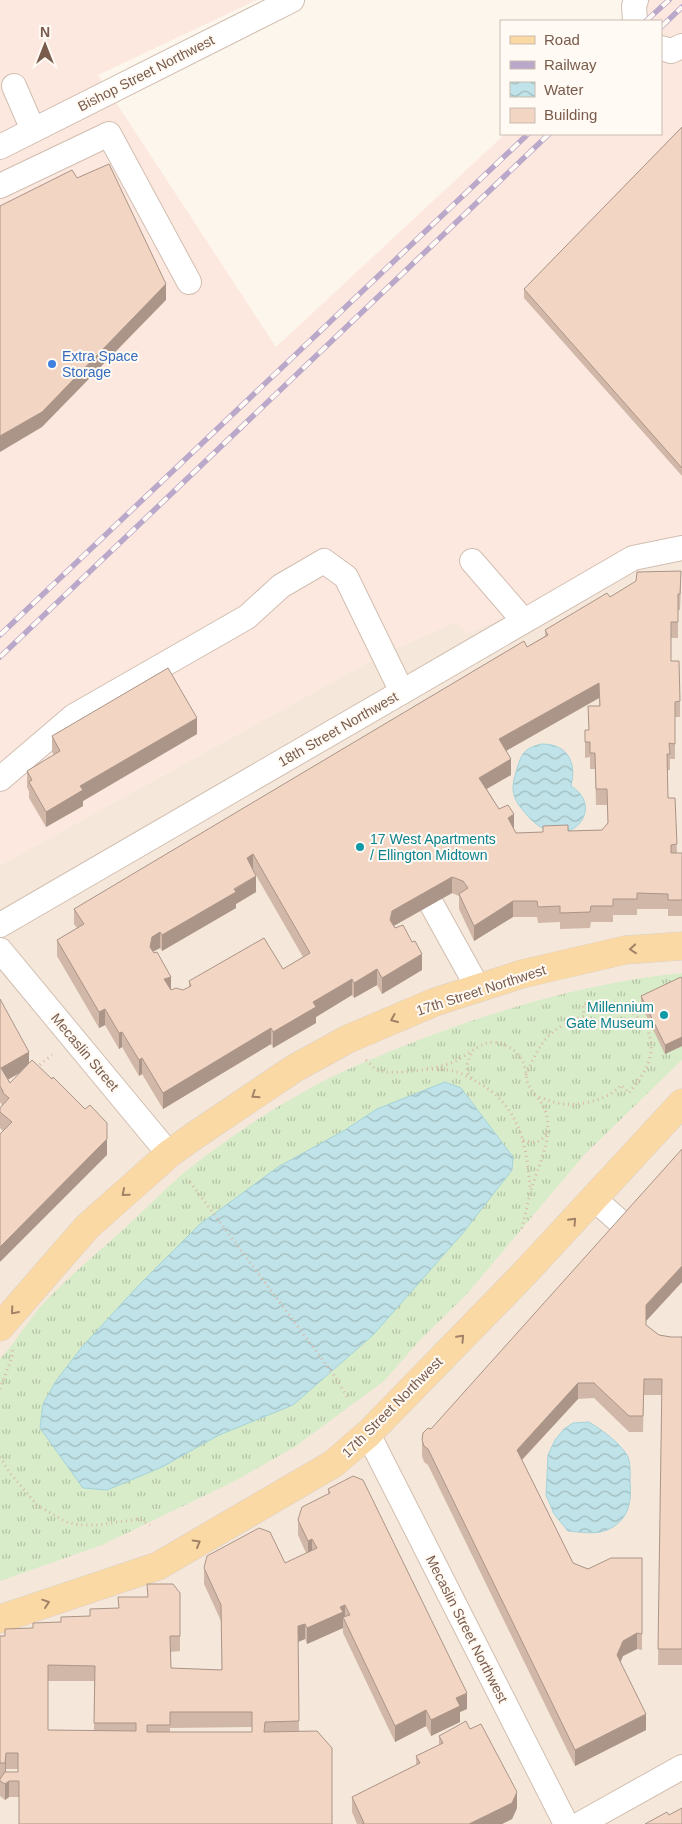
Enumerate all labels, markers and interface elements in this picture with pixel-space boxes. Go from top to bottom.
north arrow [20,20,70,70]
legend [500,20,662,135]
text: N [40,24,50,40]
text: Road [544,31,580,48]
street label: Bishop Street Northwest [75,32,217,114]
text: Railway [544,56,597,73]
text: Water [544,81,583,98]
text: Building [544,106,597,123]
place label: Extra Space Storage [62,348,138,380]
marker: Extra Space Storage [46,358,58,370]
street label: 18th Street Northwest [275,688,401,770]
place label: 17 West Apartments / Ellington Midtown [370,831,496,863]
marker: 17 West Apartments / Ellington Midtown [354,841,366,853]
one-way arrow [629,944,637,955]
street label: 17th Street Northwest [414,961,548,1019]
place label: Millennium Gate Museum [566,999,654,1031]
marker: Millennium Gate Museum [658,1009,670,1021]
street label: Mecaslin Street [48,1010,122,1094]
one-way arrow [390,1013,399,1024]
one-way arrow [251,1089,260,1099]
one-way arrow [122,1187,131,1196]
one-way arrow [567,1217,576,1226]
one-way arrow [11,1305,20,1314]
one-way arrow [455,1335,464,1344]
street label: 17th Street Northwest [338,1353,446,1461]
one-way arrow [191,1540,200,1550]
street label: Mecaslin Street Northwest [423,1553,511,1706]
one-way arrow [42,1599,50,1609]

